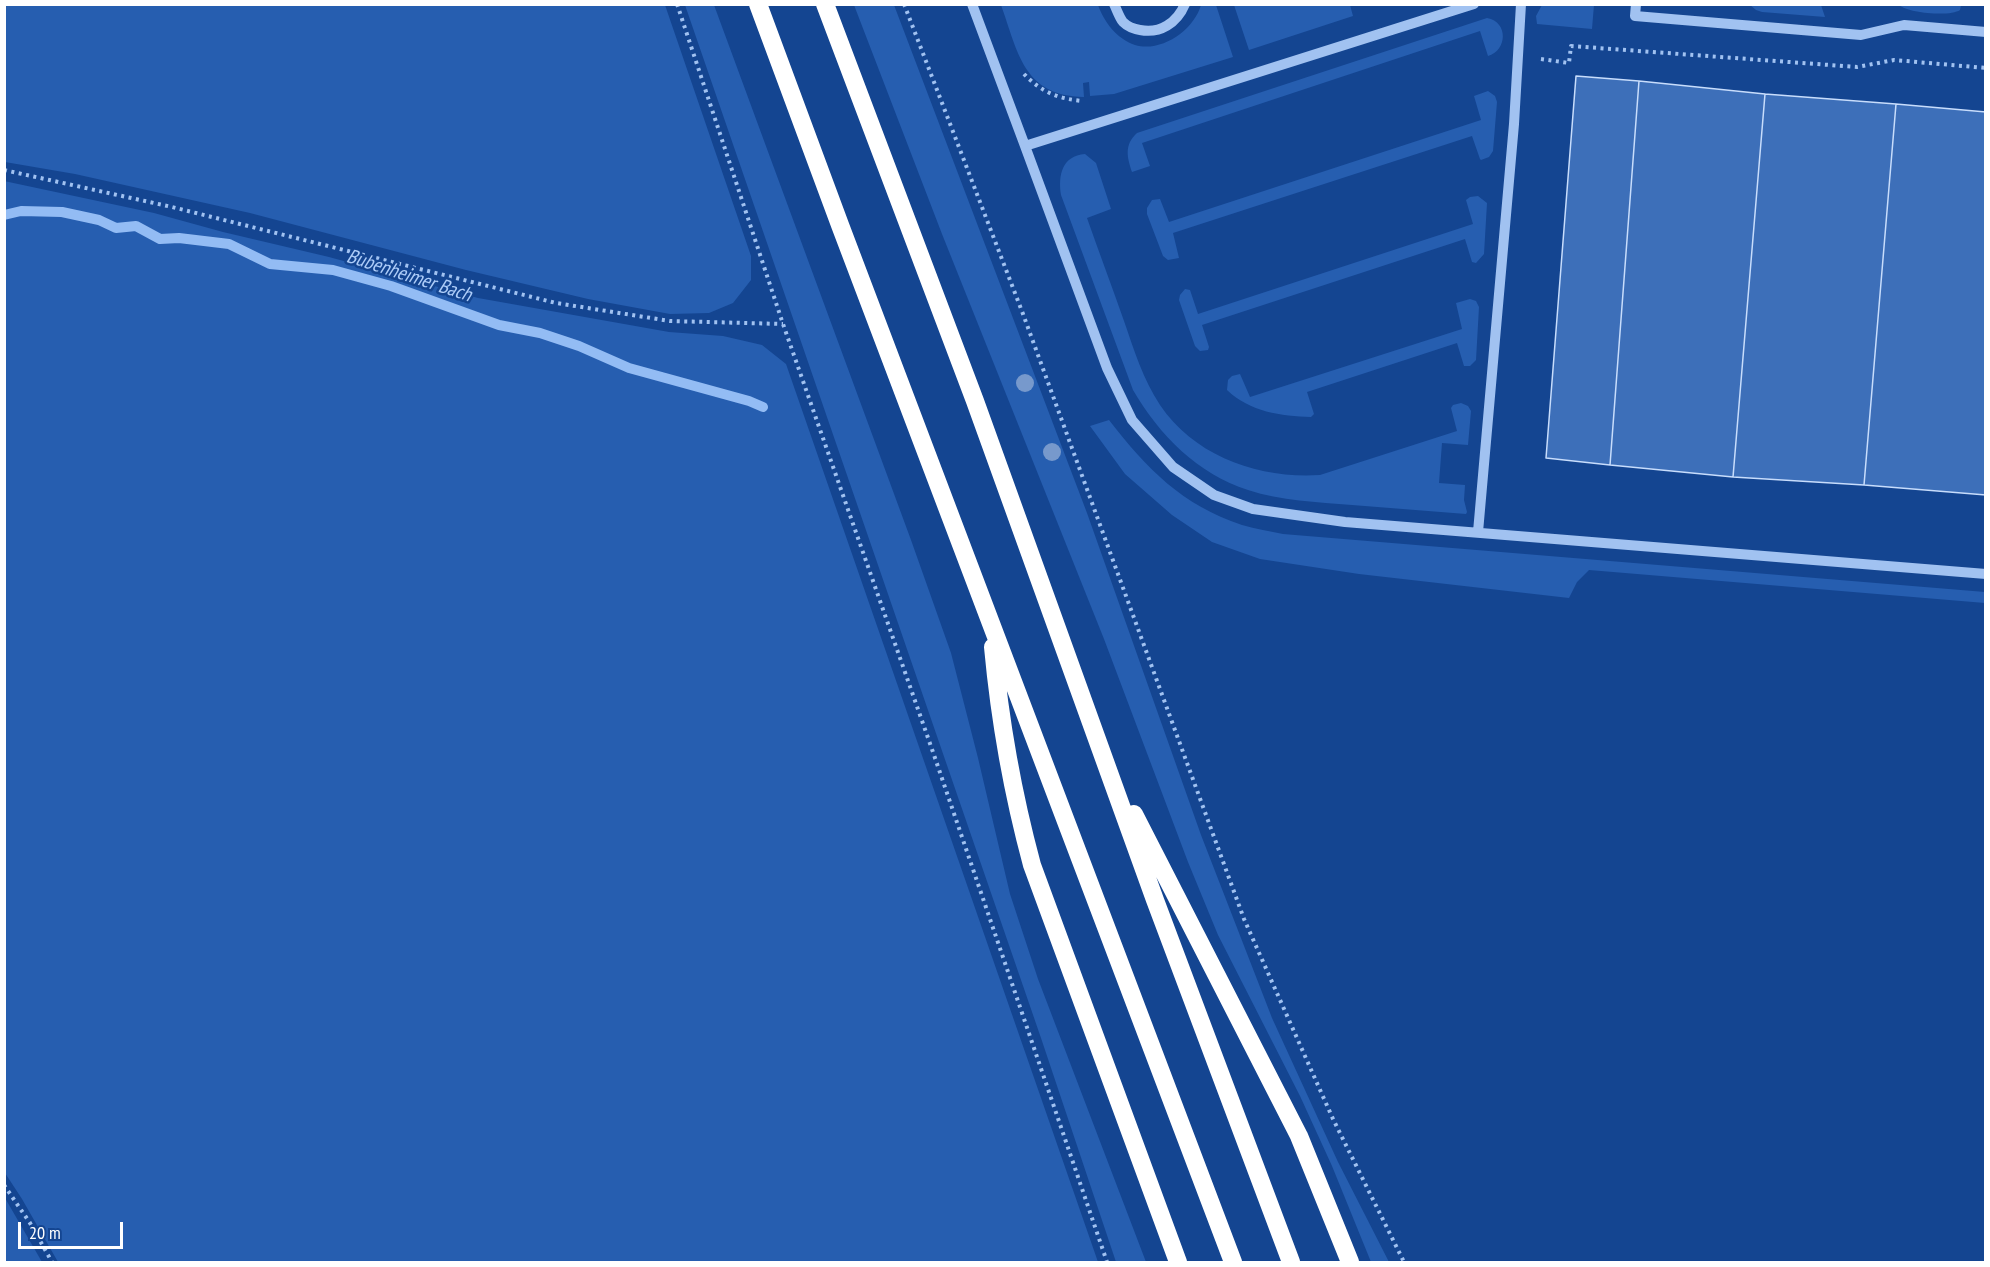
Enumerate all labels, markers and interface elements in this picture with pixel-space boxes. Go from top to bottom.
water label: Bubenheimer Bach [344,245,474,307]
scale bar [21,1210,126,1248]
text: 20 m [29,1221,61,1244]

